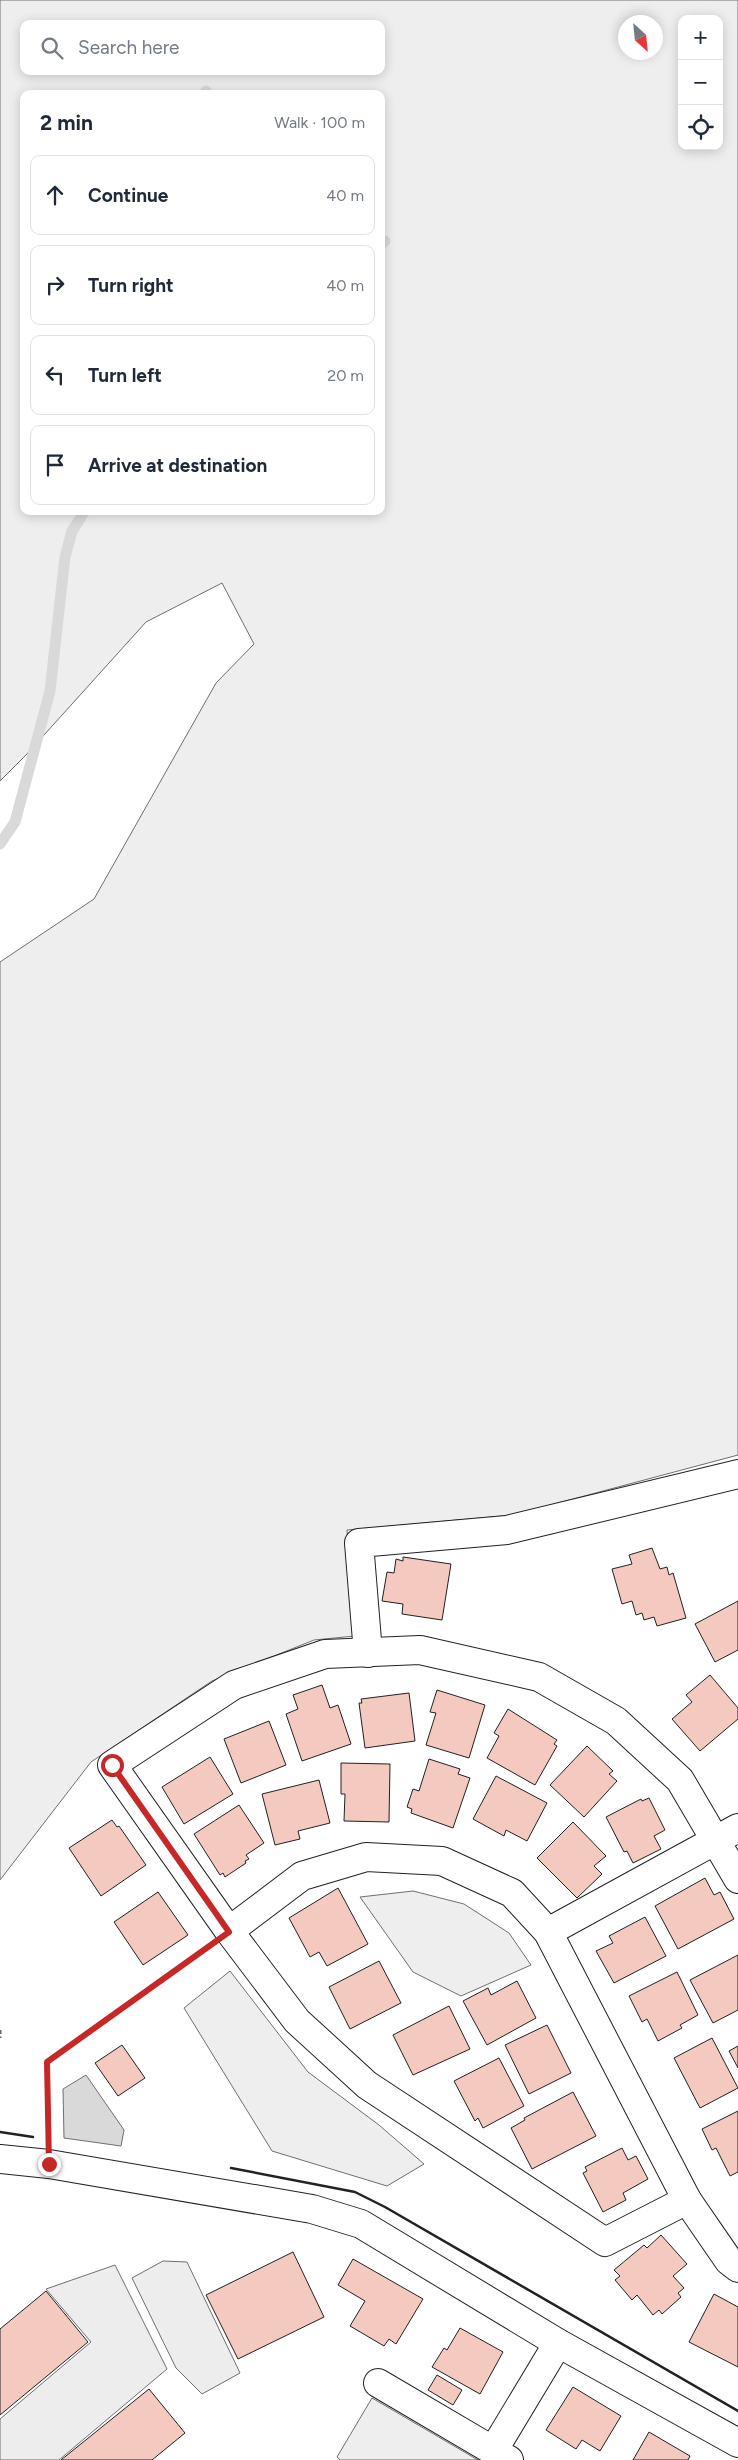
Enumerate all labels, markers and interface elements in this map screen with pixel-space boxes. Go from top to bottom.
north arrow [618,15,663,60]
map controls [678,15,723,150]
button: + [678,15,723,60]
search box [20,20,385,75]
icon: search [38,34,66,62]
text: Search here [78,36,180,59]
button: − [678,60,723,105]
button: locate [678,105,723,150]
text: 2 min [40,110,93,135]
text: Walk · 100 m [274,113,365,132]
icon: ahead [41,181,69,209]
text: Continue [88,184,168,207]
text: 40 m [326,186,364,205]
icon: right [41,271,69,299]
text: Turn right [88,274,174,297]
text: 40 m [326,276,364,295]
icon: left [41,361,69,389]
text: Turn left [88,364,162,387]
text: 20 m [327,366,364,385]
icon: arrive [41,451,69,479]
text: Arrive at destination [88,454,267,477]
route start [101,1754,124,1777]
route end [38,2153,61,2176]

